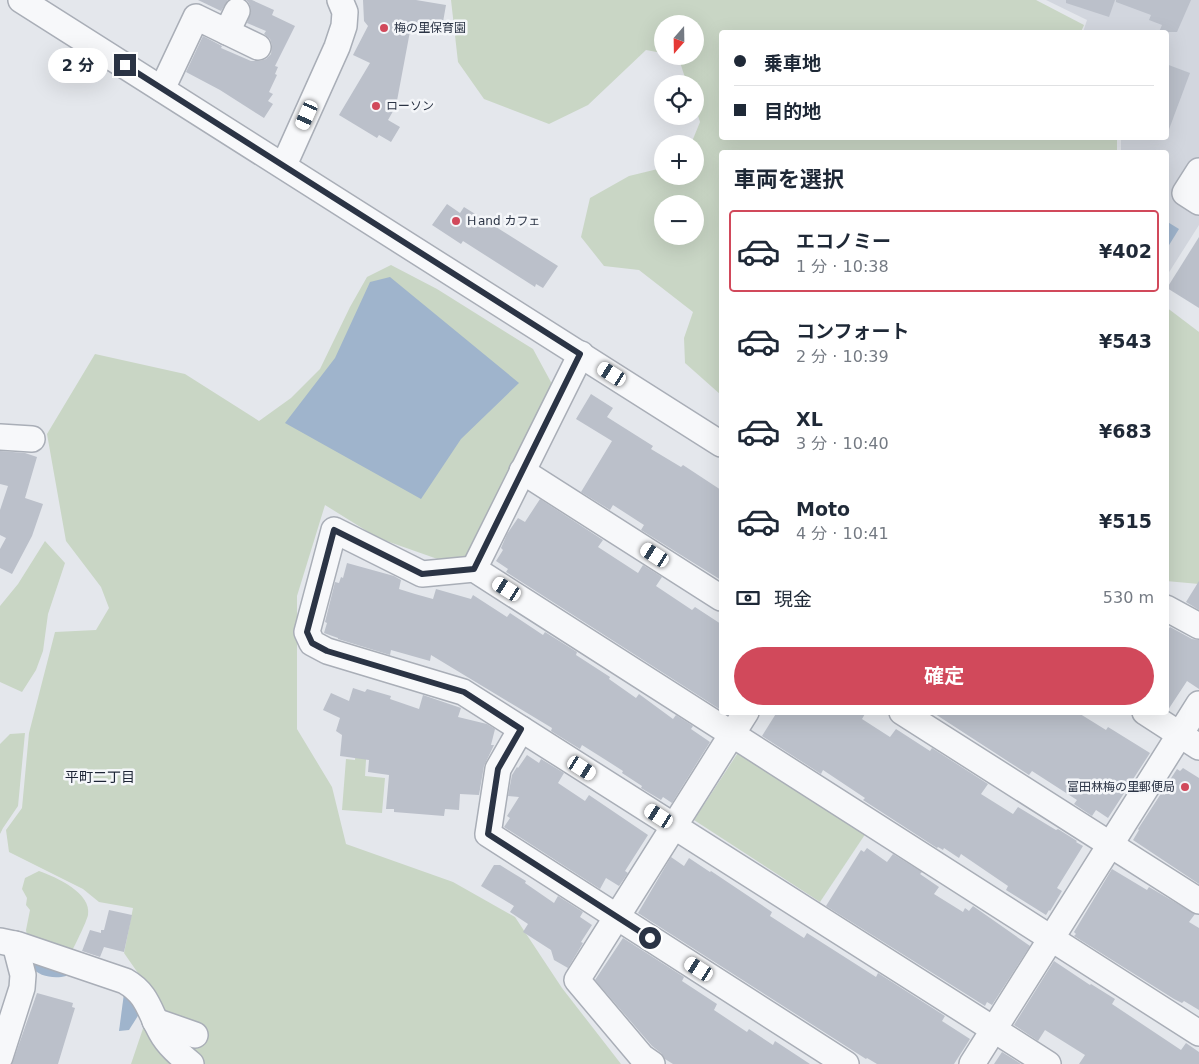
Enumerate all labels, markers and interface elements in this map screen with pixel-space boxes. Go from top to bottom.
north arrow [654,15,704,65]
map controls [654,15,704,245]
place label: 梅の里保育園 [394,21,466,35]
marker: 梅の里保育園 [378,22,390,34]
callout: 2 分 [48,48,108,82]
text: 乗車地 [764,52,821,74]
route end [114,54,136,76]
text: 2 分 [62,56,94,75]
button: locate [654,75,704,125]
car [294,98,319,132]
place label: ローソン [386,99,434,113]
marker: ローソン [370,100,382,112]
text: 目的地 [764,100,821,122]
button: + [654,135,704,185]
text: 車両を選択 [734,167,844,192]
button: − [654,195,704,245]
place label: Ｈand カフェ [466,214,540,228]
marker: Ｈand カフェ [450,215,462,227]
icon: car [736,229,781,274]
text: エコノミー [796,230,891,252]
text: ¥402 [1099,240,1152,262]
text: 1 分 · 10:38 [796,257,889,276]
icon: car [736,319,781,364]
text: コンフォート [796,320,909,342]
text: ¥543 [1099,330,1152,352]
text: 2 分 · 10:39 [796,347,889,366]
car [595,360,628,388]
text: XL [796,408,823,430]
icon: car [736,409,781,454]
text: ¥683 [1099,420,1152,442]
text: 3 分 · 10:40 [796,434,889,453]
text: Moto [796,498,850,520]
icon: car [736,499,781,544]
text: ¥515 [1099,510,1152,532]
text: 4 分 · 10:41 [796,524,889,543]
car [638,541,671,569]
car [490,575,523,603]
icon: cash [734,584,762,612]
text: 現金 [774,588,812,610]
text: 530 m [1103,588,1154,607]
button: 確定 [734,647,1154,705]
car [565,754,598,782]
district label: 平町二丁目 [65,769,135,785]
place label: 富田林梅の里郵便局 [1067,780,1175,794]
marker: 富田林梅の里郵便局 [1179,781,1191,793]
car [642,802,675,830]
route start [639,927,661,949]
car [682,955,715,983]

